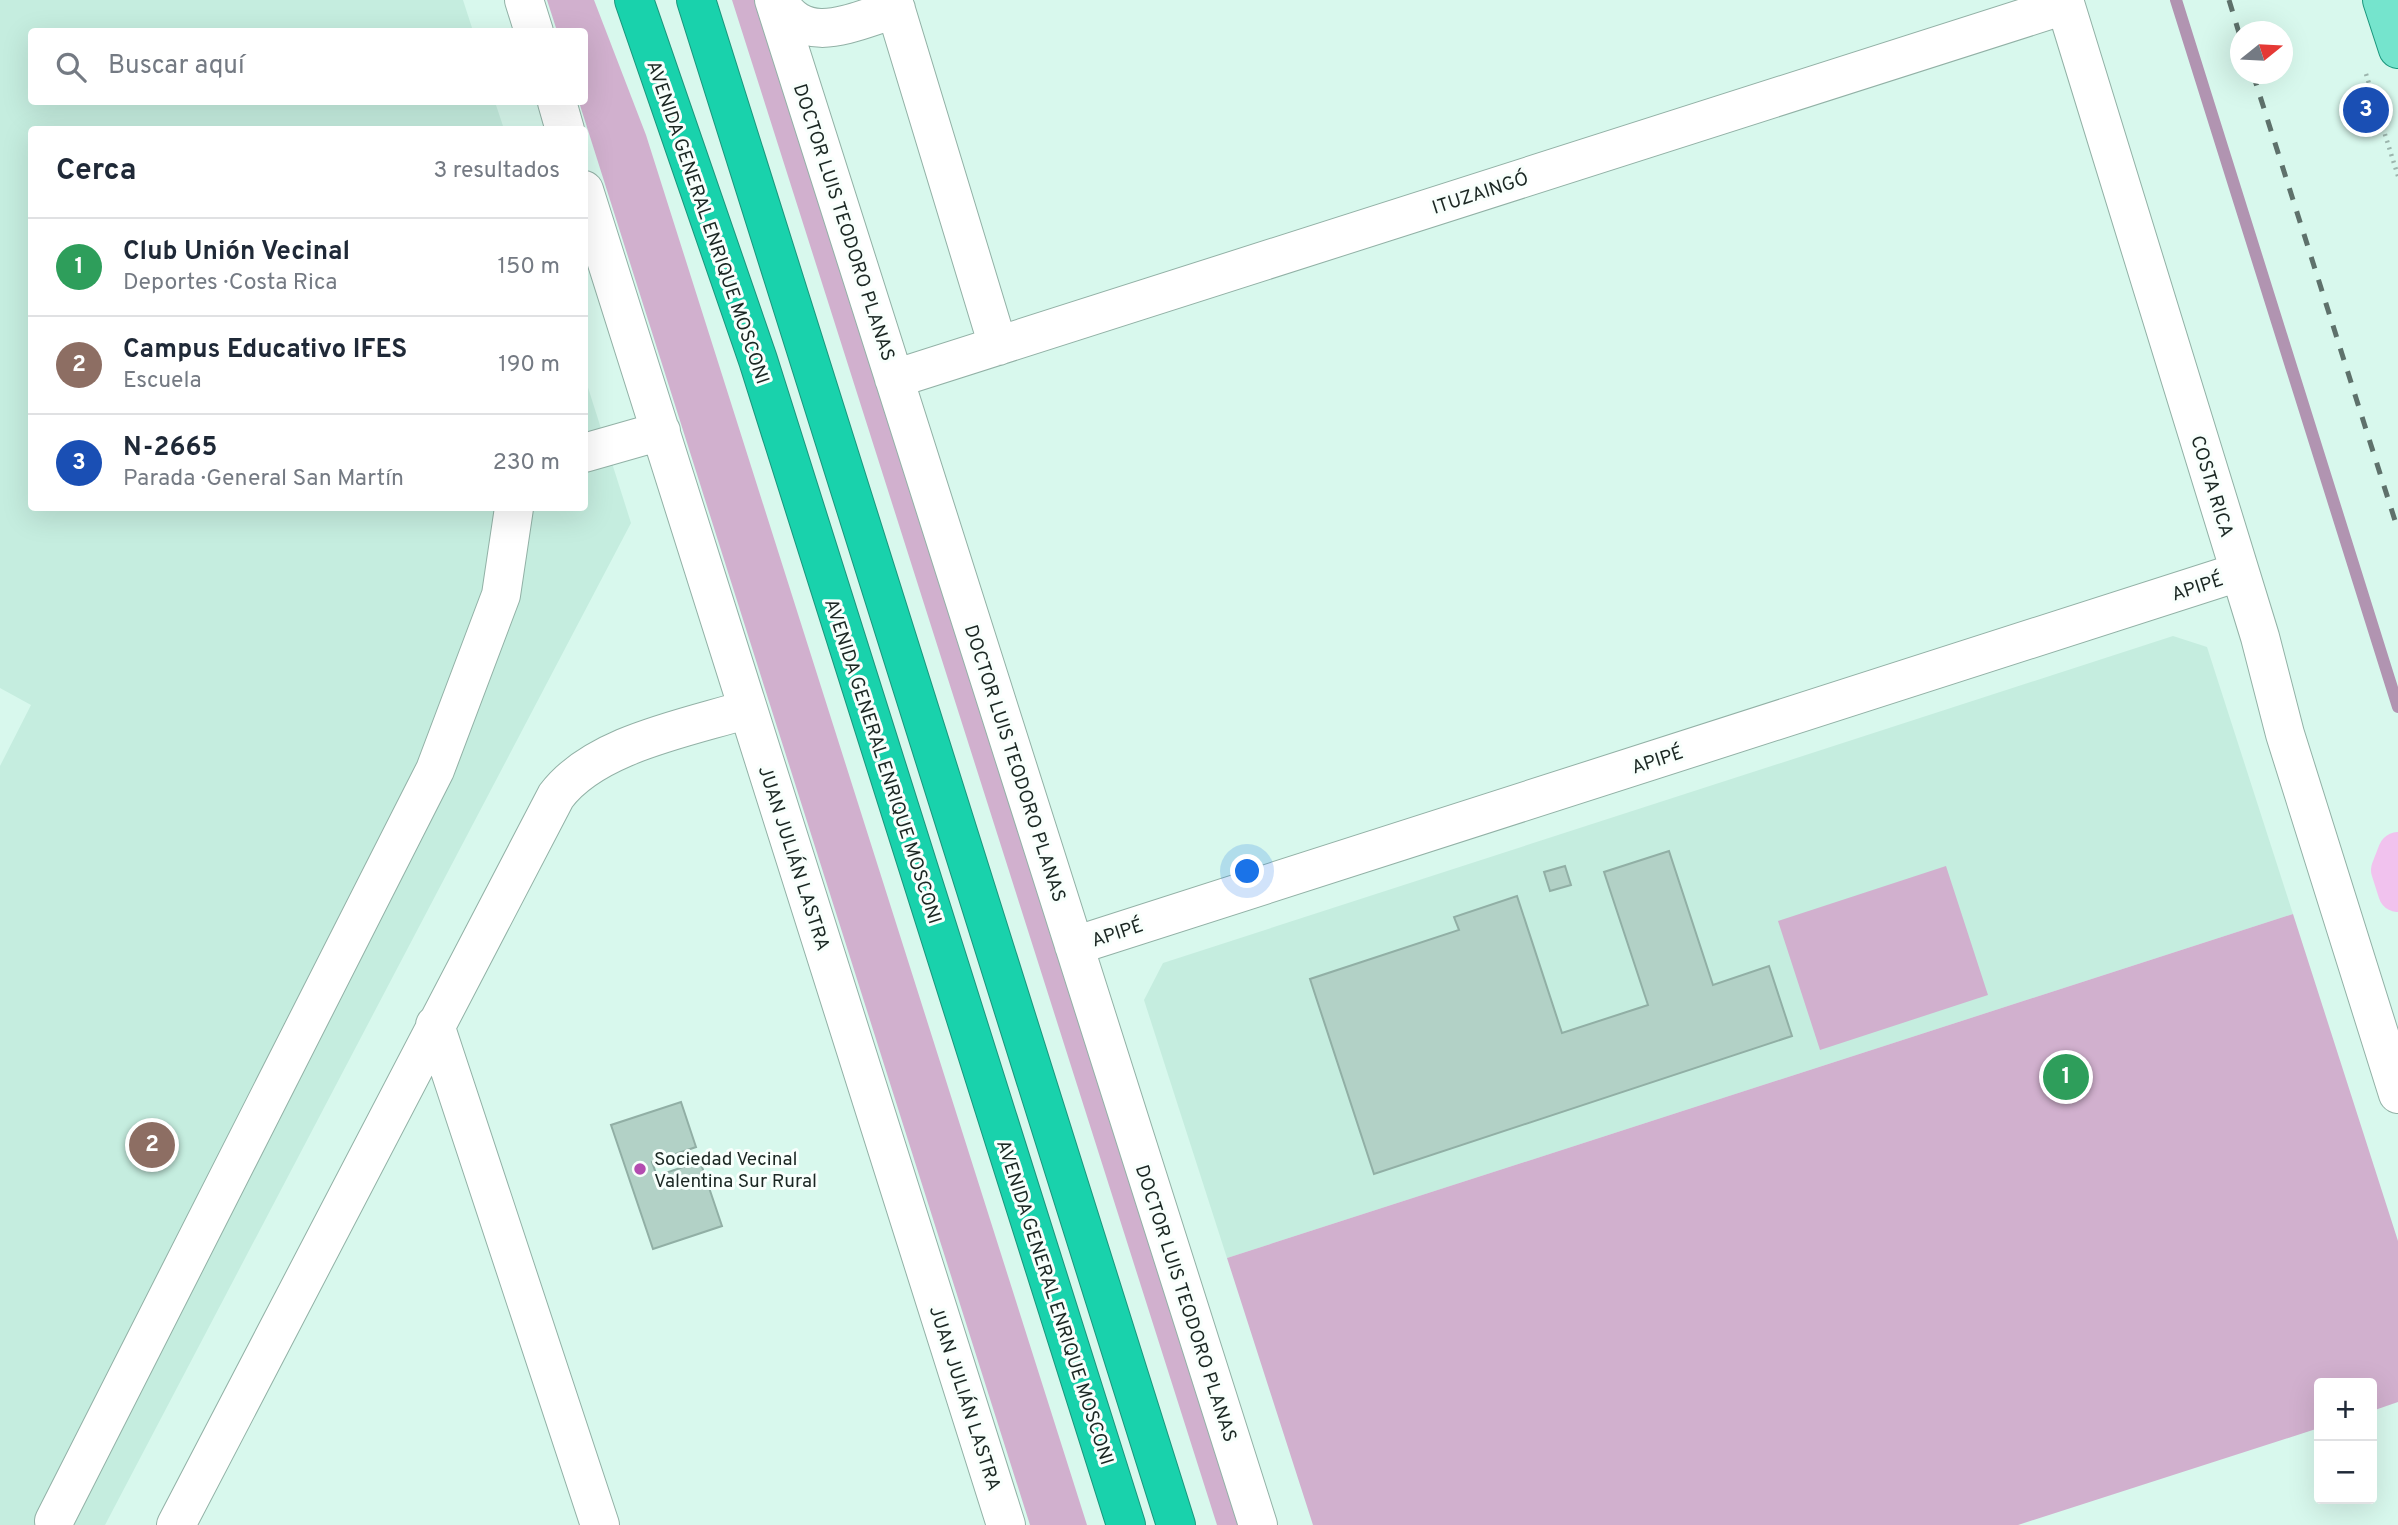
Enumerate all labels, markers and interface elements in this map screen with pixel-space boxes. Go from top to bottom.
north arrow [2230,21,2293,84]
search box [28,28,588,105]
icon: search [52,48,90,86]
text: Buscar aquí [108,50,245,83]
street label: AVENIDA GENERAL ENRIQUE MOSCONI [640,58,774,388]
street label: DOCTOR LUIS TEODORO PLANAS [787,81,899,364]
pin: 3 [2343,84,2389,136]
text: Cerca [56,153,136,190]
text: 3 resultados [433,157,560,186]
street label: ITUZAINGÓ [1429,166,1532,221]
text: Club Unión Vecinal [123,236,350,269]
text: 1 [74,253,84,282]
text: 150 m [498,253,560,282]
text: Deportes · Costa Rica [123,269,337,298]
text: Campus Educativo IFES [123,334,407,367]
text: 2 [72,351,86,380]
text: 190 m [498,351,560,380]
text: Escuela [123,367,202,396]
text: N-2665 [123,432,217,465]
street label: COSTA RICA [2184,433,2238,540]
text: 3 [72,449,86,478]
text: 230 m [493,449,560,478]
text: Parada · General San Martín [123,465,404,494]
street label: APIPÉ [2168,567,2227,608]
street label: AVENIDA GENERAL ENRIQUE MOSCONI [818,596,946,927]
street label: DOCTOR LUIS TEODORO PLANAS [958,622,1070,905]
street label: APIPÉ [1628,740,1687,781]
street label: JUAN JULIÁN LASTRA [752,763,835,954]
your location [1230,854,1264,888]
street label: APIPÉ [1088,913,1147,954]
pin: 1 [2043,1051,2089,1103]
pin: 2 [129,1119,175,1171]
street label: AVENIDA GENERAL ENRIQUE MOSCONI [990,1137,1118,1468]
place label: Sociedad Vecinal Valentina Sur Rural [654,1148,817,1194]
marker: Sociedad Vecinal Valentina Sur Rural [632,1161,648,1177]
street label: DOCTOR LUIS TEODORO PLANAS [1129,1162,1241,1445]
street label: JUAN JULIÁN LASTRA [923,1303,1006,1494]
map controls [2314,1378,2377,1504]
button: + [2314,1378,2377,1441]
button: − [2314,1441,2377,1504]

